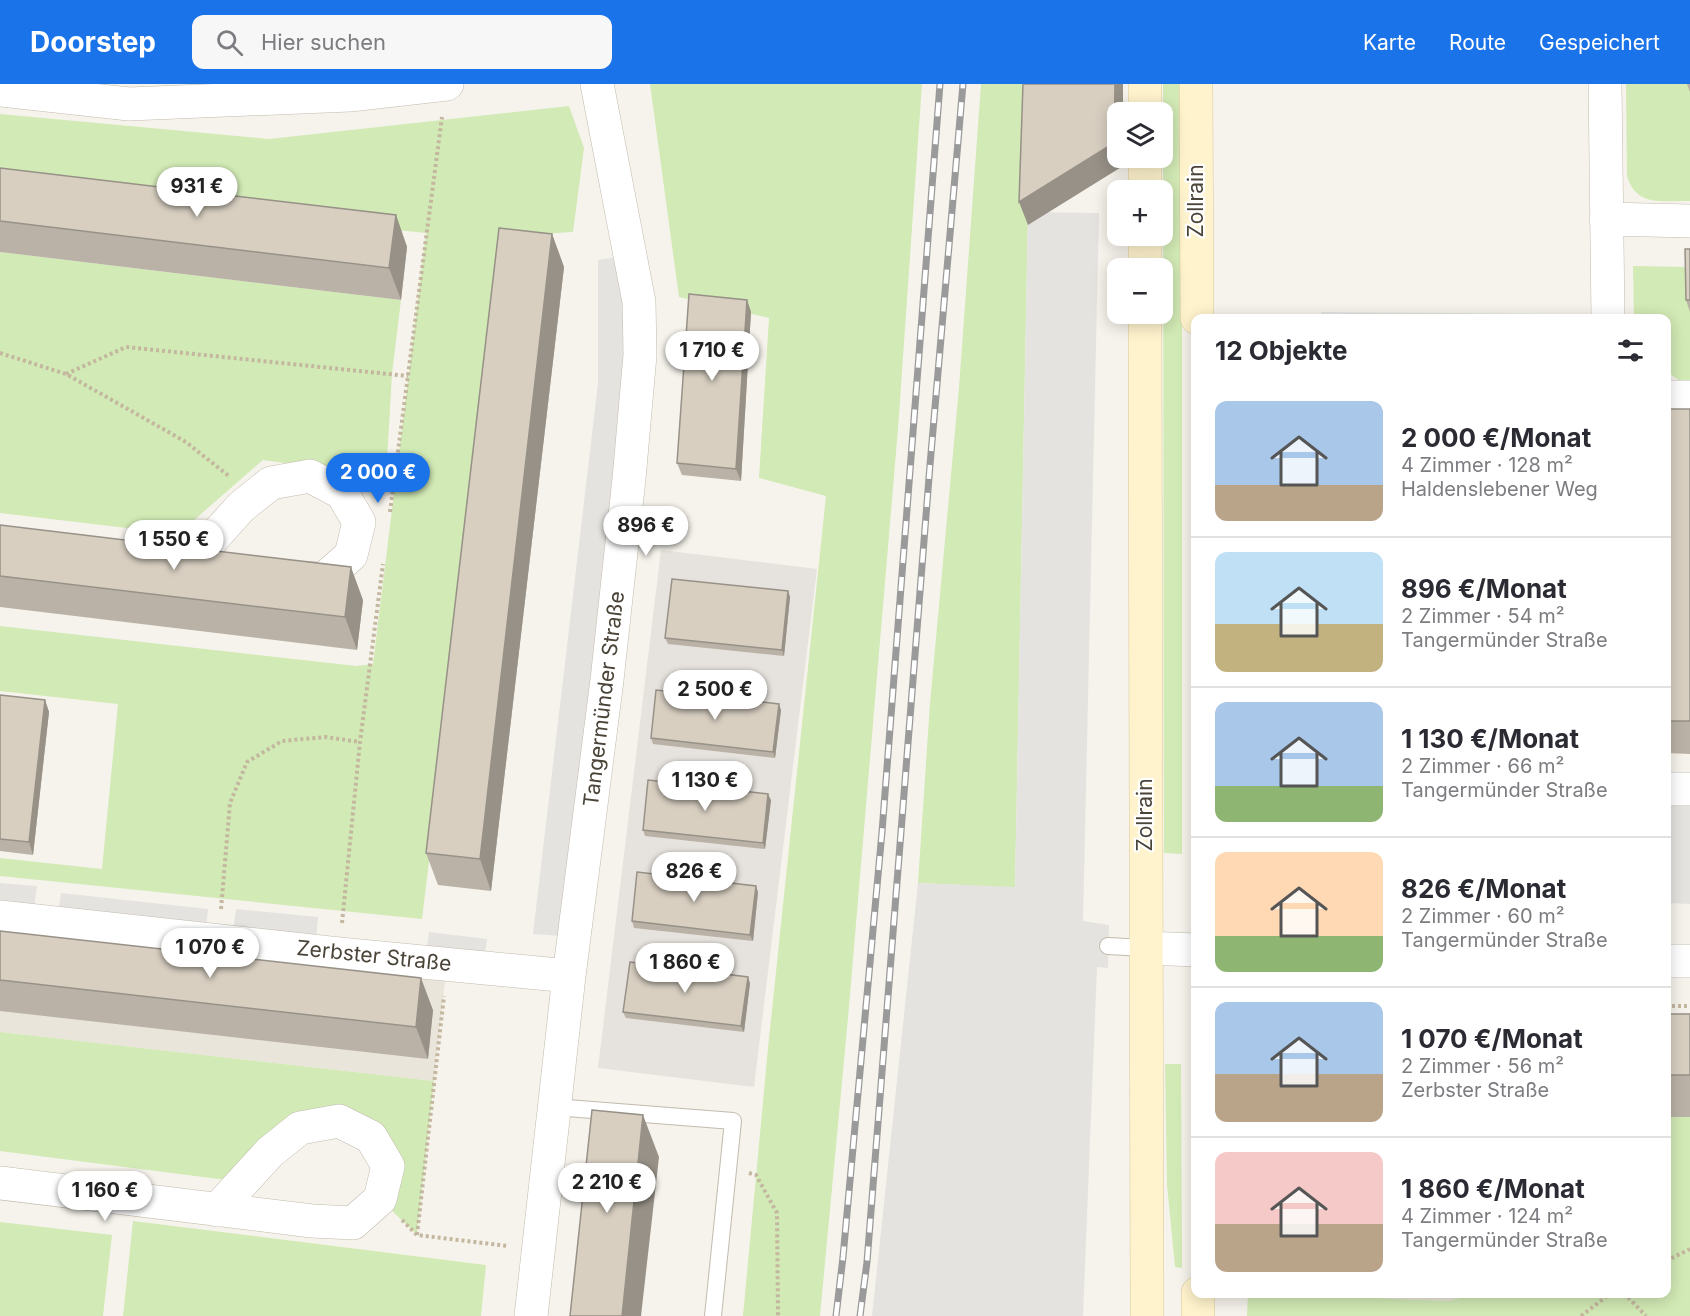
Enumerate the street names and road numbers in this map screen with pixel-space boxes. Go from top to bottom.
street label: Zollrain [1183,164,1208,238]
street label: Tangermünder Straße [578,590,629,808]
street label: Zollrain [1132,778,1157,852]
street label: Zerbster Straße [295,935,453,976]

